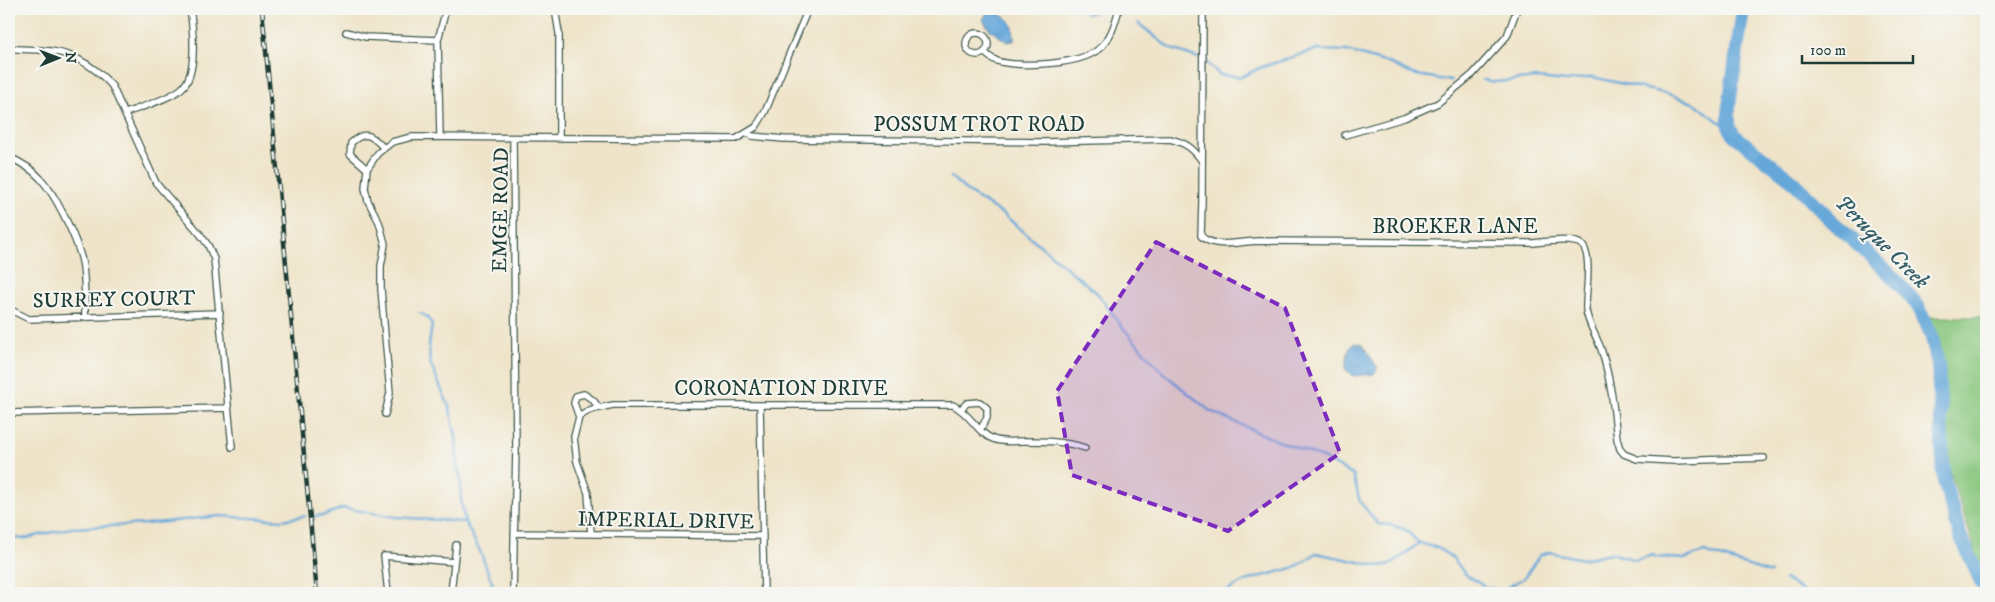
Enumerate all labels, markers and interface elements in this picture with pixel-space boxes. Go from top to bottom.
north arrow [32,32,82,82]
scale bar [1802,32,1914,64]
text: 100 m [1810,41,1846,60]
text: N [61,52,79,64]
street label: POSSUM TROT ROAD [873,112,1085,138]
street label: EMGE ROAD [487,147,515,273]
water label: Peruque Creek [1829,189,1935,296]
street label: BROEKER LANE [1372,214,1538,240]
street label: SURREY COURT [32,286,196,314]
street label: CORONATION DRIVE [674,376,888,402]
street label: IMPERIAL DRIVE [577,506,755,536]

